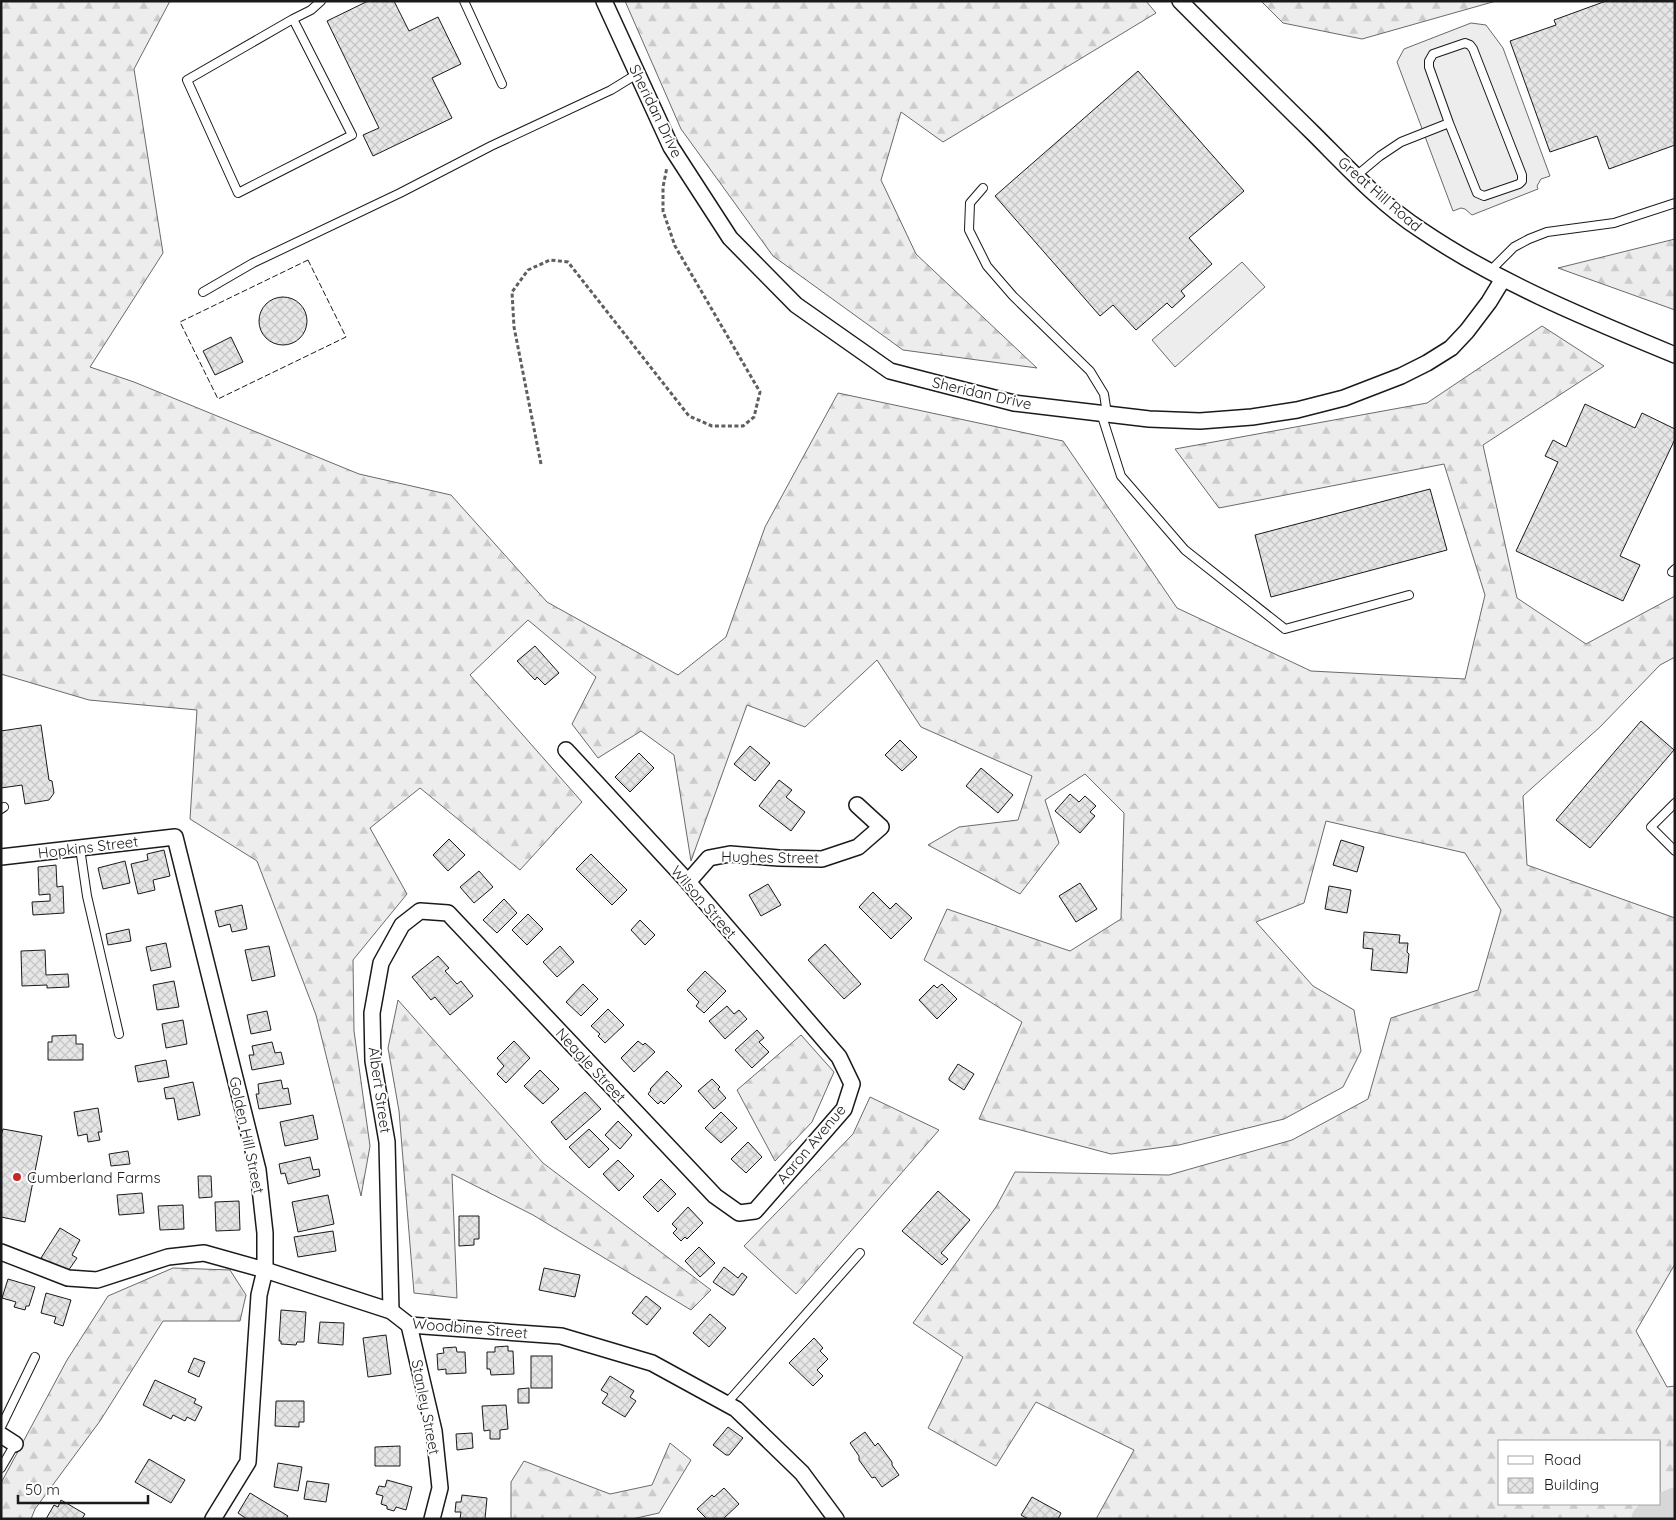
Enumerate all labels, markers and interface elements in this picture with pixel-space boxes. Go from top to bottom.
street label: Sheridan Drive [625,61,687,161]
street label: Great Hill Road [1334,152,1426,236]
street label: Sheridan Drive [930,372,1034,414]
street label: Hopkins Street [37,831,139,863]
street label: Hughes Street [721,847,819,867]
street label: Wilson Street [667,861,741,943]
street label: Neagle Street [552,1024,630,1106]
street label: Albert Street [365,1046,395,1134]
street label: Golden Hill Street [225,1075,269,1195]
street label: Aaron Avenue [772,1100,850,1188]
place label: Cumberland Farms [27,1168,161,1187]
marker: Cumberland Farms [11,1171,23,1183]
street label: Woodbine Street [411,1313,529,1343]
street label: Stanley Street [407,1358,445,1456]
legend [1498,1440,1661,1505]
text: Road [1544,1450,1581,1469]
scale bar [18,1472,148,1504]
text: Building [1544,1475,1599,1494]
text: 50 m [25,1480,60,1499]

